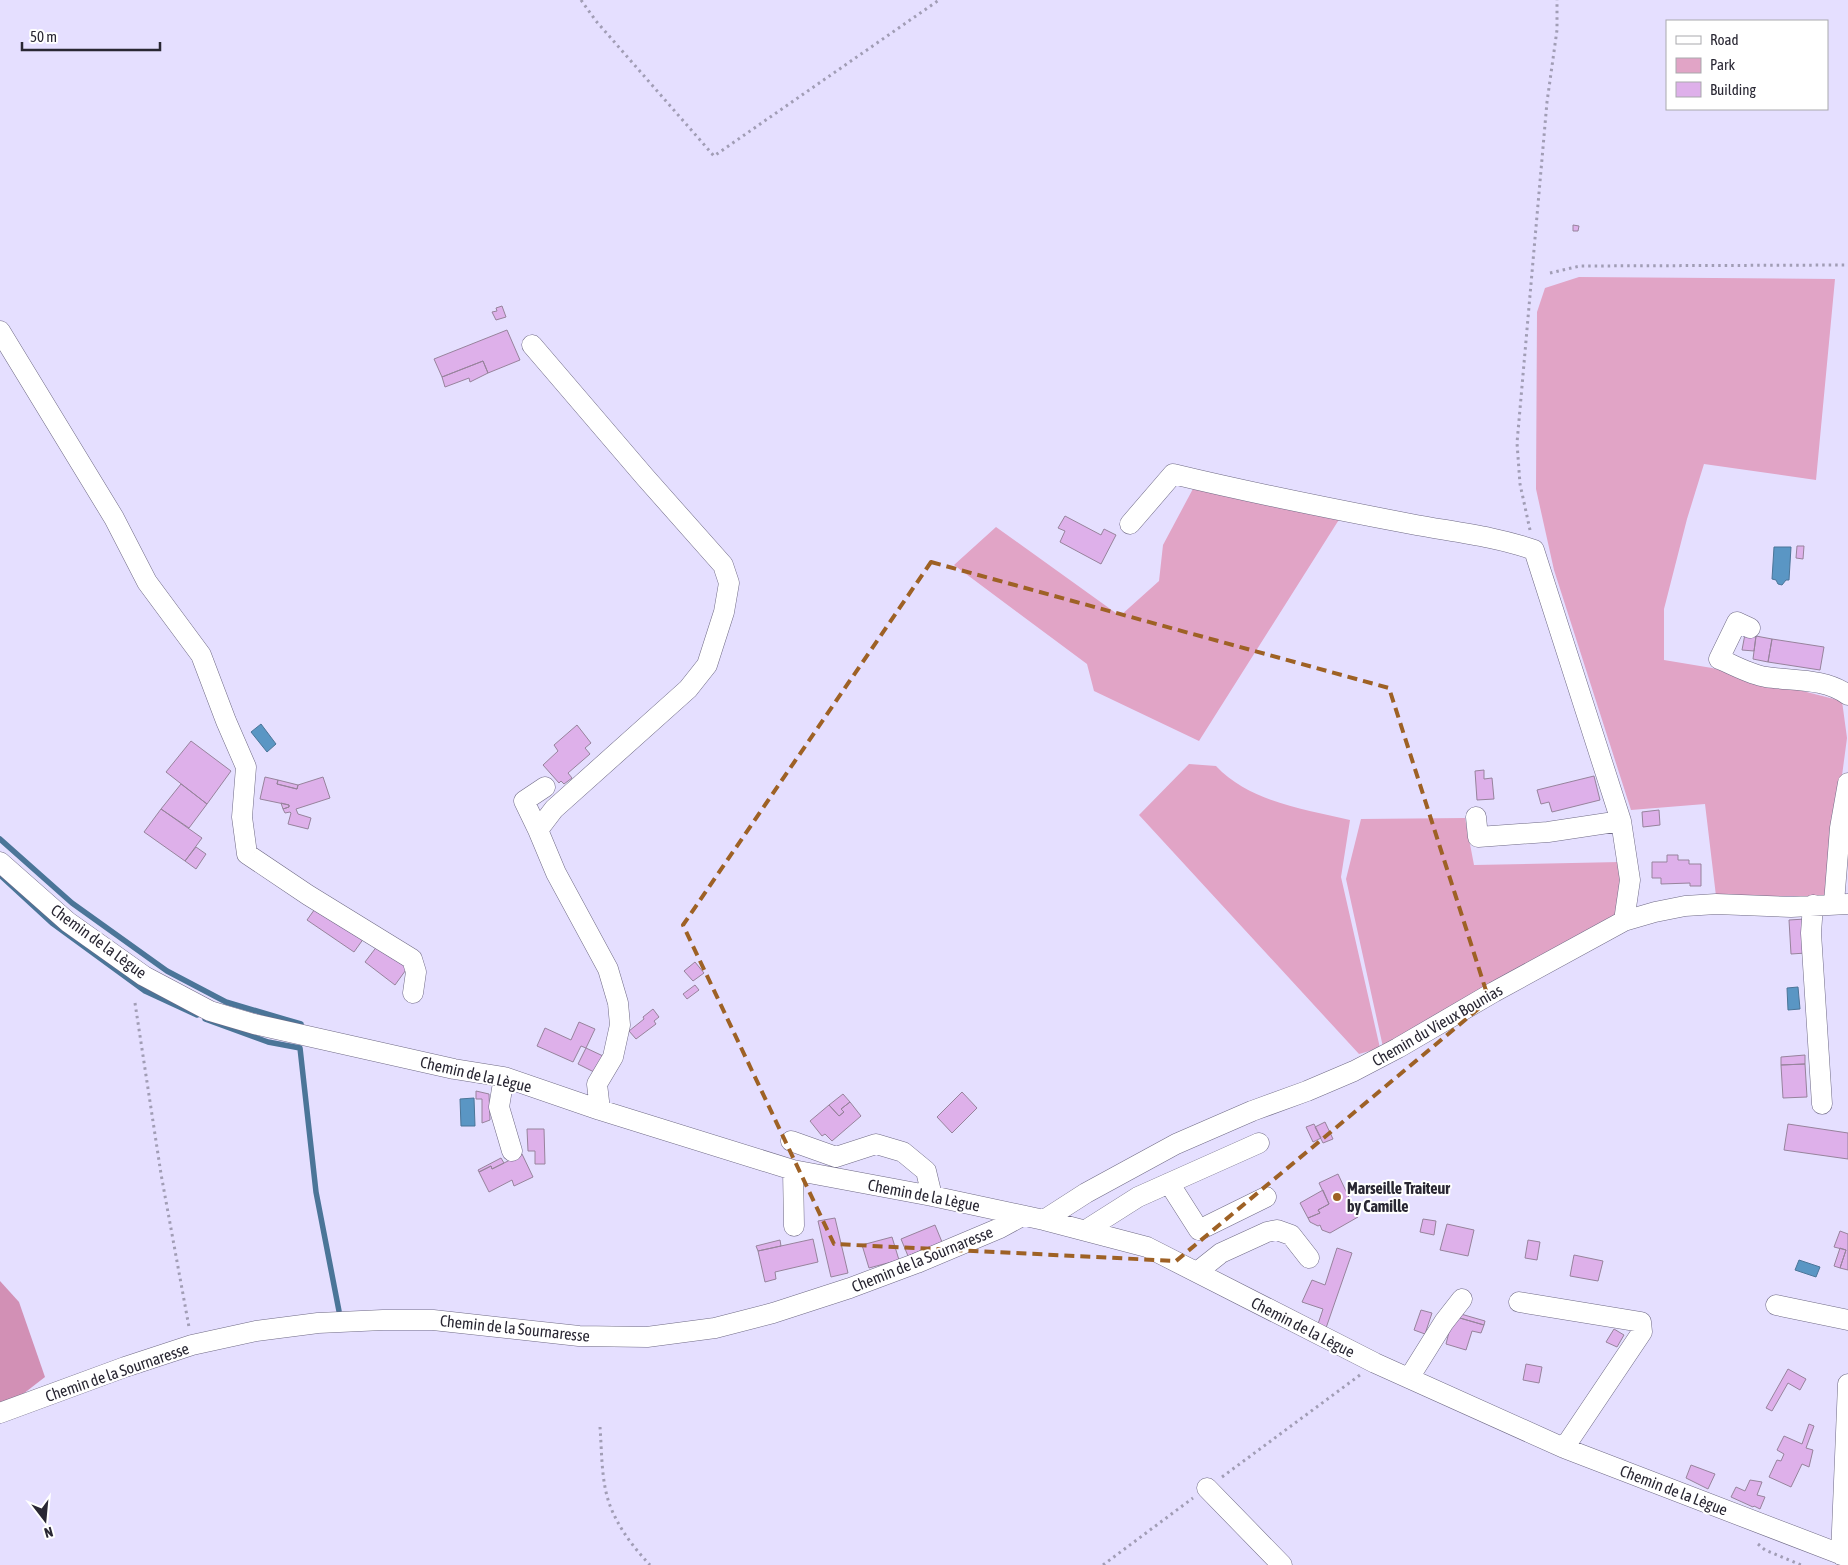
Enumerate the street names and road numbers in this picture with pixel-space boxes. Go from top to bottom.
street label: Chemin de la Lègue [47,900,150,982]
street label: Chemin du Vieux Bounias [1369,980,1506,1070]
street label: Chemin de la Lègue [418,1052,533,1097]
street label: Chemin de la Lègue [866,1175,981,1216]
street label: Chemin de la Sournaresse [849,1222,995,1296]
street label: Chemin de la Lègue [1248,1293,1358,1362]
street label: Chemin de la Sournaresse [439,1311,591,1345]
street label: Chemin de la Sournaresse [43,1339,191,1405]
street label: Chemin de la Lègue [1617,1461,1730,1520]

